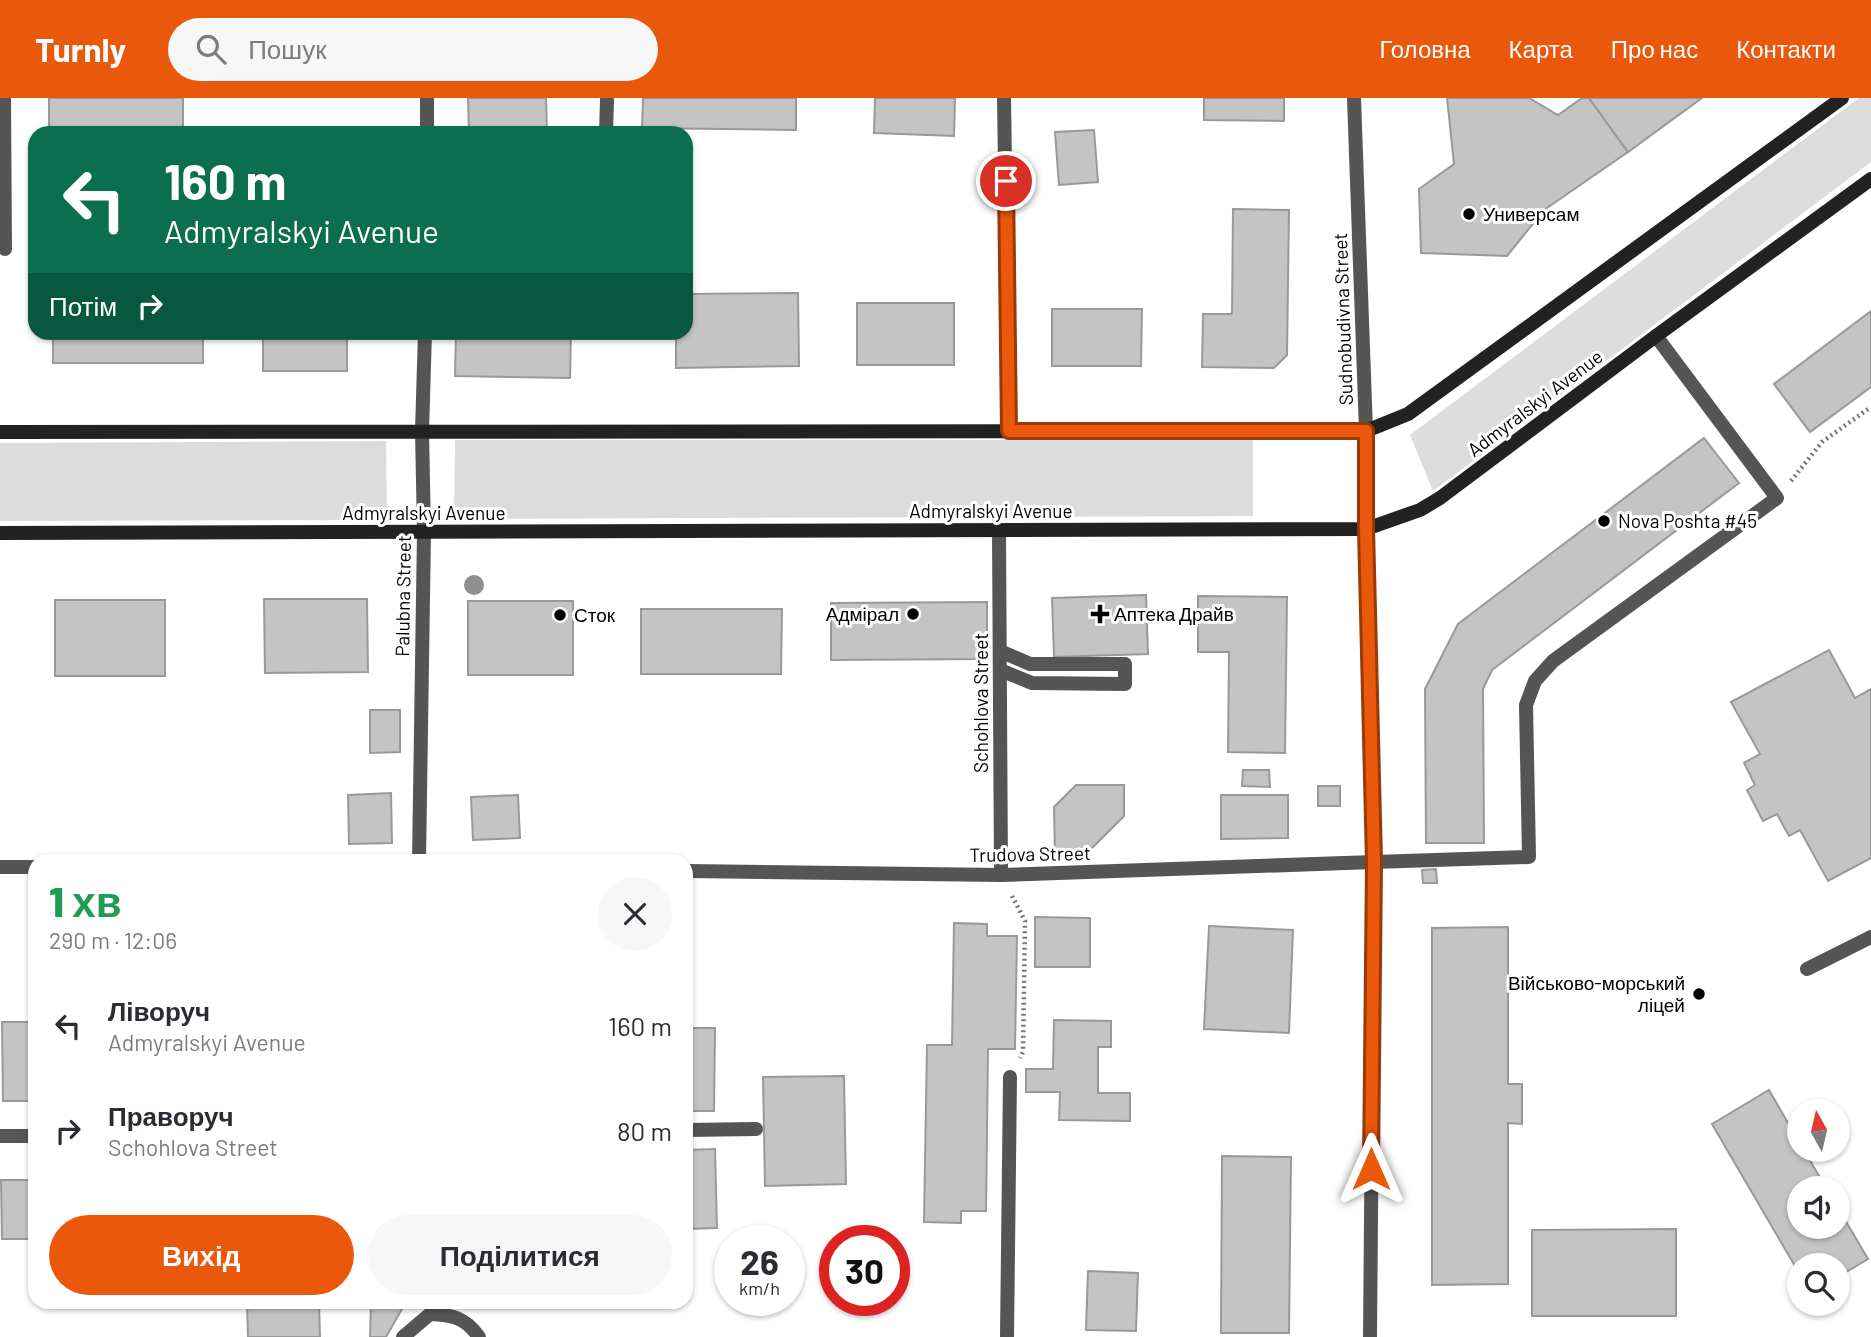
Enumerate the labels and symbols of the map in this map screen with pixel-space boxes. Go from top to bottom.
pin [976,151,1036,211]
place label: Универсам [1483,202,1579,225]
marker: Универсам [1461,206,1477,222]
street label: Sudnobudivna Street [1328,232,1357,406]
street label: Admyralskyi Avenue [1463,344,1607,461]
street label: Admyralskyi Avenue [909,499,1073,522]
street label: Admyralskyi Avenue [342,501,506,524]
place label: Nova Poshta #45 [1618,509,1757,532]
marker: Nova Poshta #45 [1596,513,1612,529]
street label: Palubna Street [390,535,415,657]
place label: Адмірал [826,602,899,625]
place label: Аптека Драйв [1114,602,1234,625]
place label: Сток [574,603,616,626]
marker: Адмірал [905,606,921,622]
marker: Аптека Драйв [1092,606,1108,622]
marker: Сток [552,607,568,623]
street label: Schohlova Street [969,633,992,773]
street label: Trudova Street [969,841,1091,866]
place label: Військово-морський ліцей [1508,971,1685,1016]
marker: Військово-морський ліцей [1691,986,1707,1002]
north arrow [1787,1099,1850,1162]
position arrow [1334,1132,1408,1206]
speed limit sign: 30 [819,1225,910,1316]

